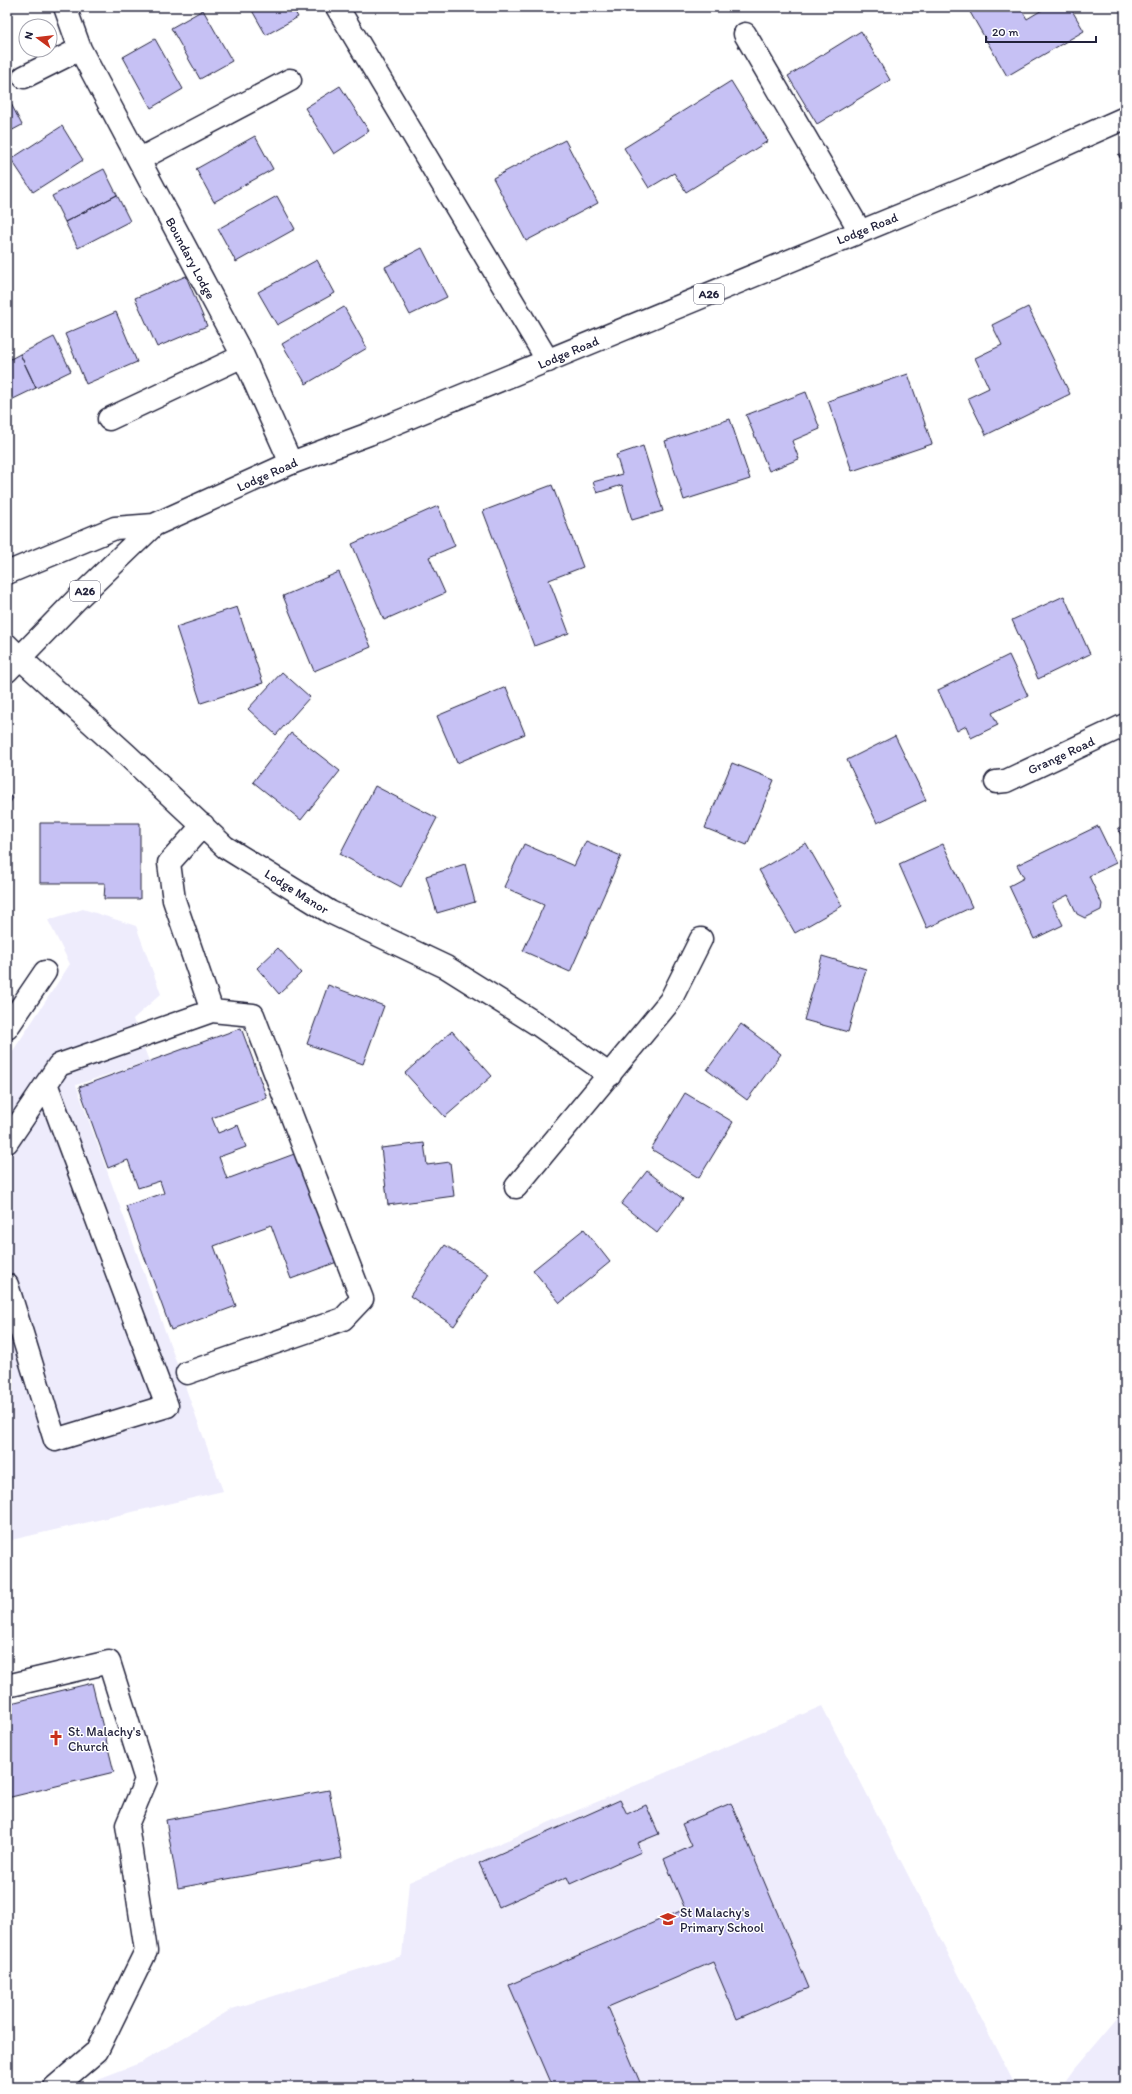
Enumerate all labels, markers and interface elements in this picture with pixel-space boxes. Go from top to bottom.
north arrow [18,18,58,58]
scale bar [986,18,1096,44]
text: 20 m [992,25,1019,39]
text: N [22,30,36,41]
street label: Lodge Road [834,209,900,248]
street label: Boundary Lodge [163,215,218,302]
road number: A26 [694,284,724,304]
street label: Lodge Road [536,333,601,372]
street label: Lodge Road [235,454,300,494]
road number: A26 [70,581,100,601]
street label: Grange Road [1025,733,1097,777]
street label: Lodge Manor [262,866,332,917]
place label: St. Malachy's Church [68,1724,141,1754]
church icon: St. Malachy's Church [47,1729,65,1747]
place label: St Malachy's Primary School [680,1905,764,1935]
school or university icon: St Malachy's Primary School [659,1910,677,1928]

